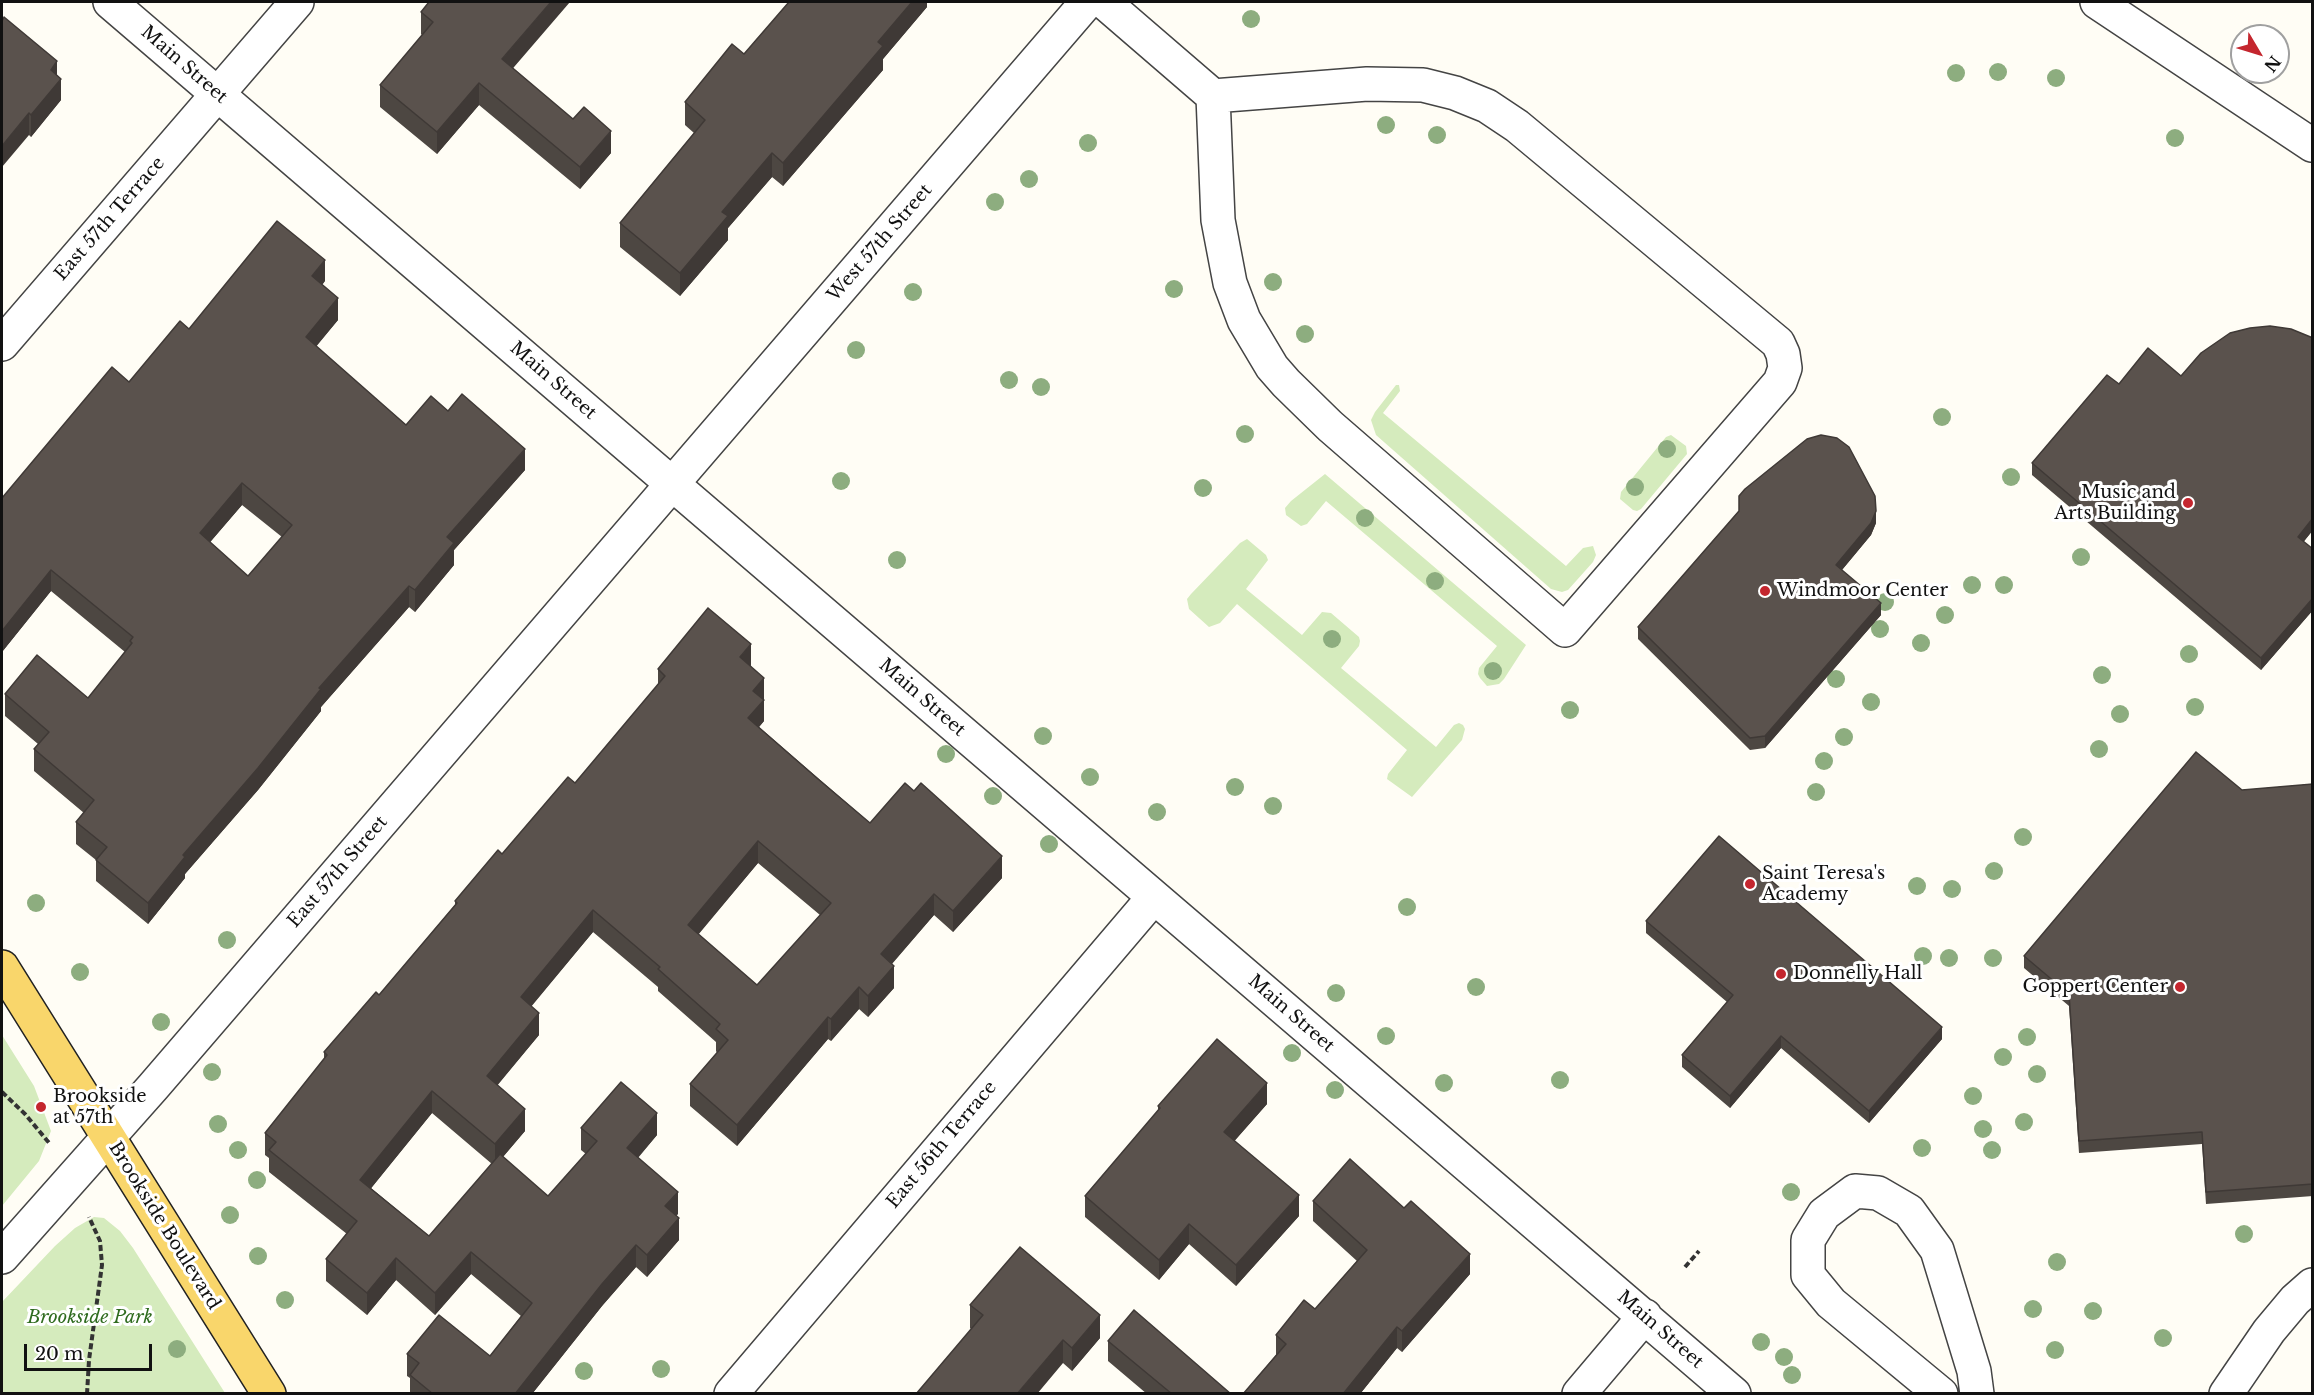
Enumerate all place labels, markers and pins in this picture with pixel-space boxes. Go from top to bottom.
place label: Music and Arts Building [2054,482,2176,524]
marker: Music and Arts Building [2181,496,2195,510]
place label: Windmoor Center [1777,580,1948,602]
marker: Windmoor Center [1758,584,1772,598]
place label: Saint Teresa's Academy [1762,863,1885,906]
marker: Saint Teresa's Academy [1743,877,1757,891]
place label: Donnelly Hall [1793,963,1922,985]
marker: Donnelly Hall [1774,967,1788,981]
place label: Goppert Center [2022,976,2168,998]
marker: Goppert Center [2173,980,2187,994]
place label: Brookside at 57th [53,1086,147,1128]
marker: Brookside at 57th [34,1100,48,1114]

